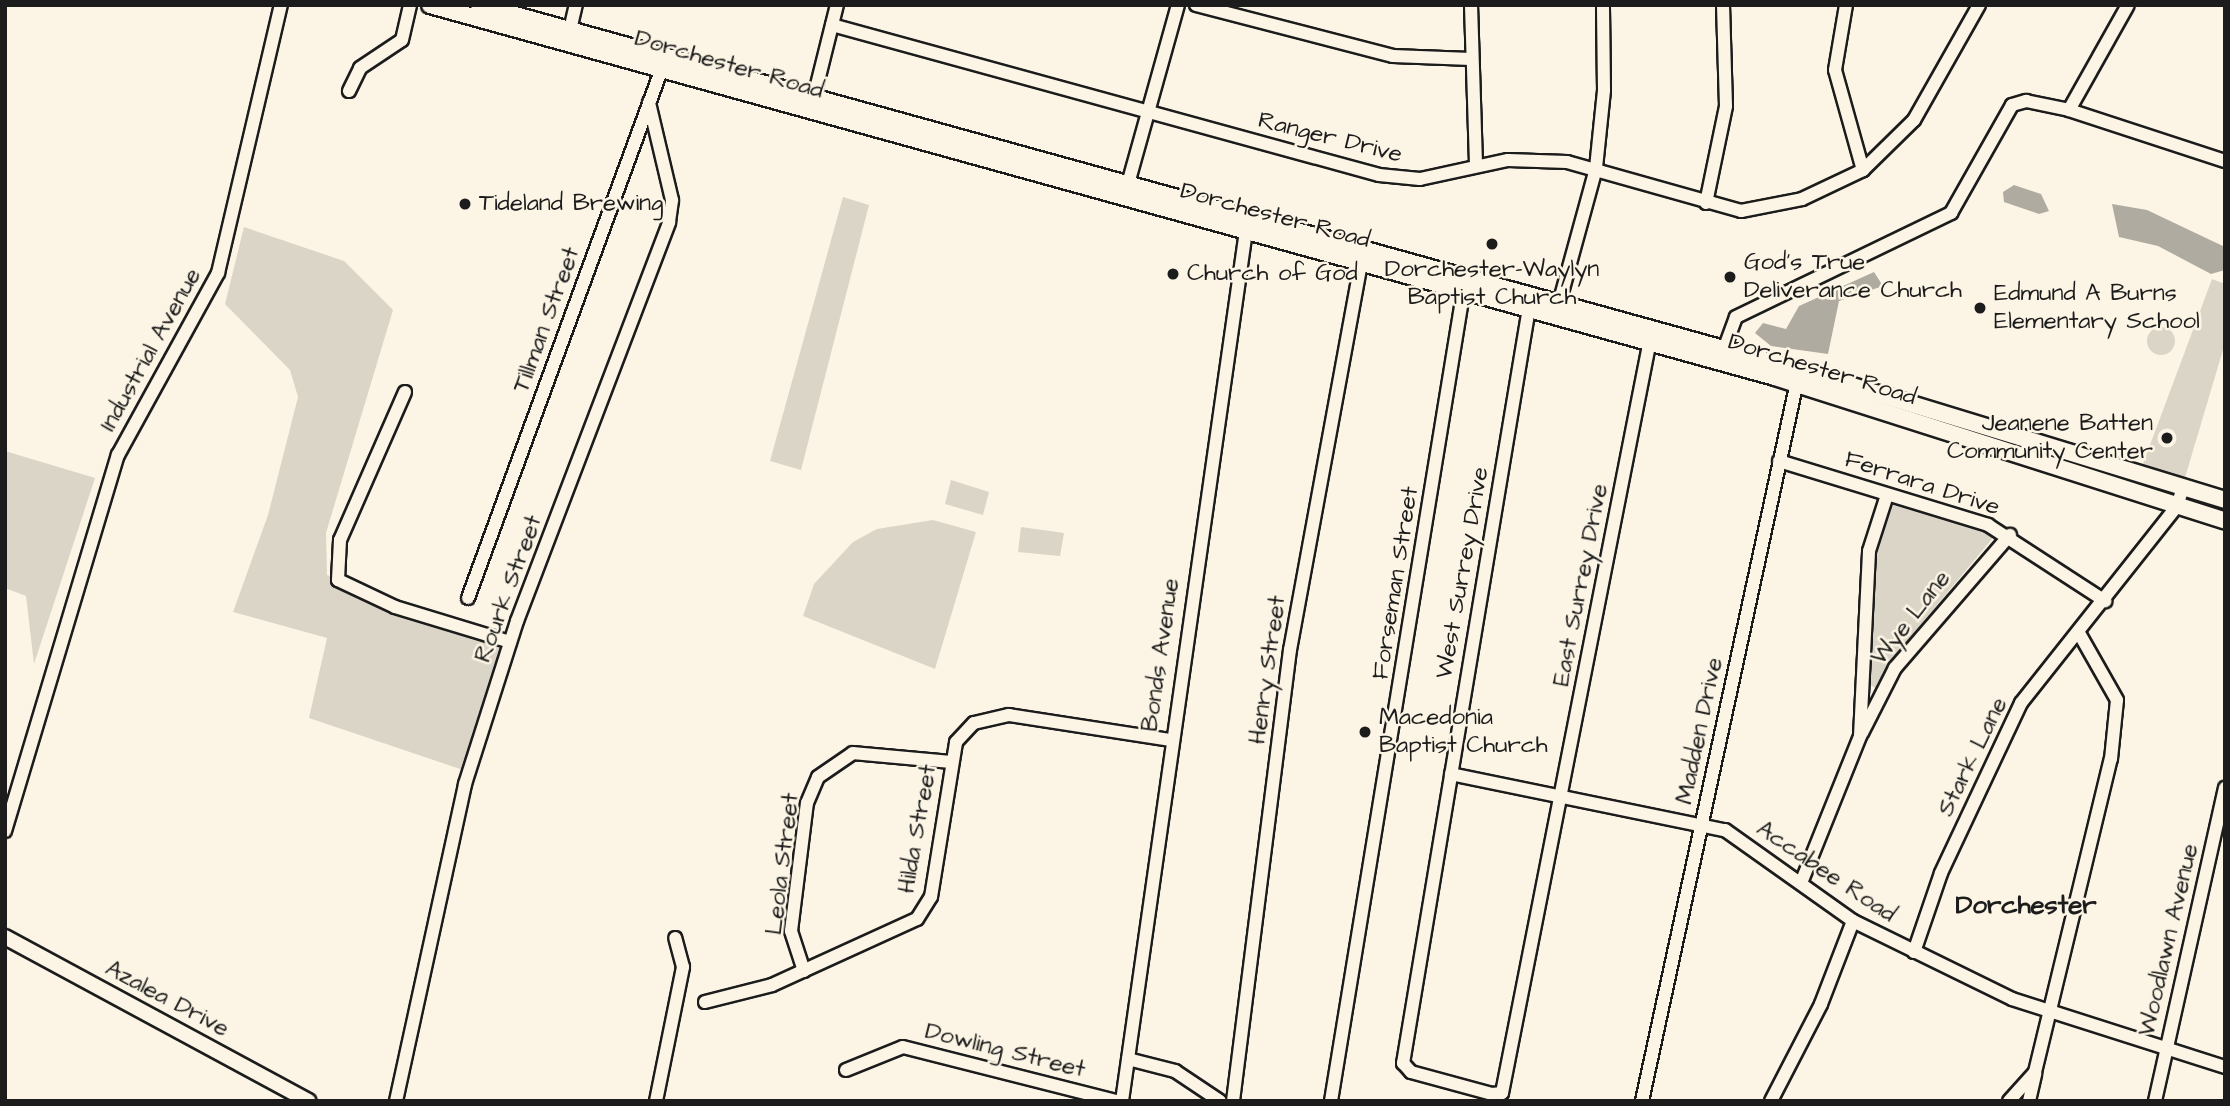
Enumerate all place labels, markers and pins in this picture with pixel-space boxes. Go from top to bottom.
place label: Tideland Brewing [479,190,663,218]
marker: Tideland Brewing [457,196,473,212]
marker: Dorchester-Waylyn Baptist Church [1484,236,1500,252]
place label: God's True Deliverance Church [1744,249,1962,305]
place label: Dorchester-Waylyn Baptist Church [1385,256,1599,312]
place label: Church of God [1187,260,1358,288]
marker: Church of God [1165,266,1181,282]
marker: God's True Deliverance Church [1722,269,1738,285]
place label: Edmund A Burns Elementary School [1994,280,2200,336]
marker: Edmund A Burns Elementary School [1972,300,1988,316]
place label: Jeanene Batten Community Center [1947,410,2153,466]
marker: Jeanene Batten Community Center [2159,430,2175,446]
place label: Macedonia Baptist Church [1379,704,1548,760]
marker: Macedonia Baptist Church [1357,724,1373,740]

